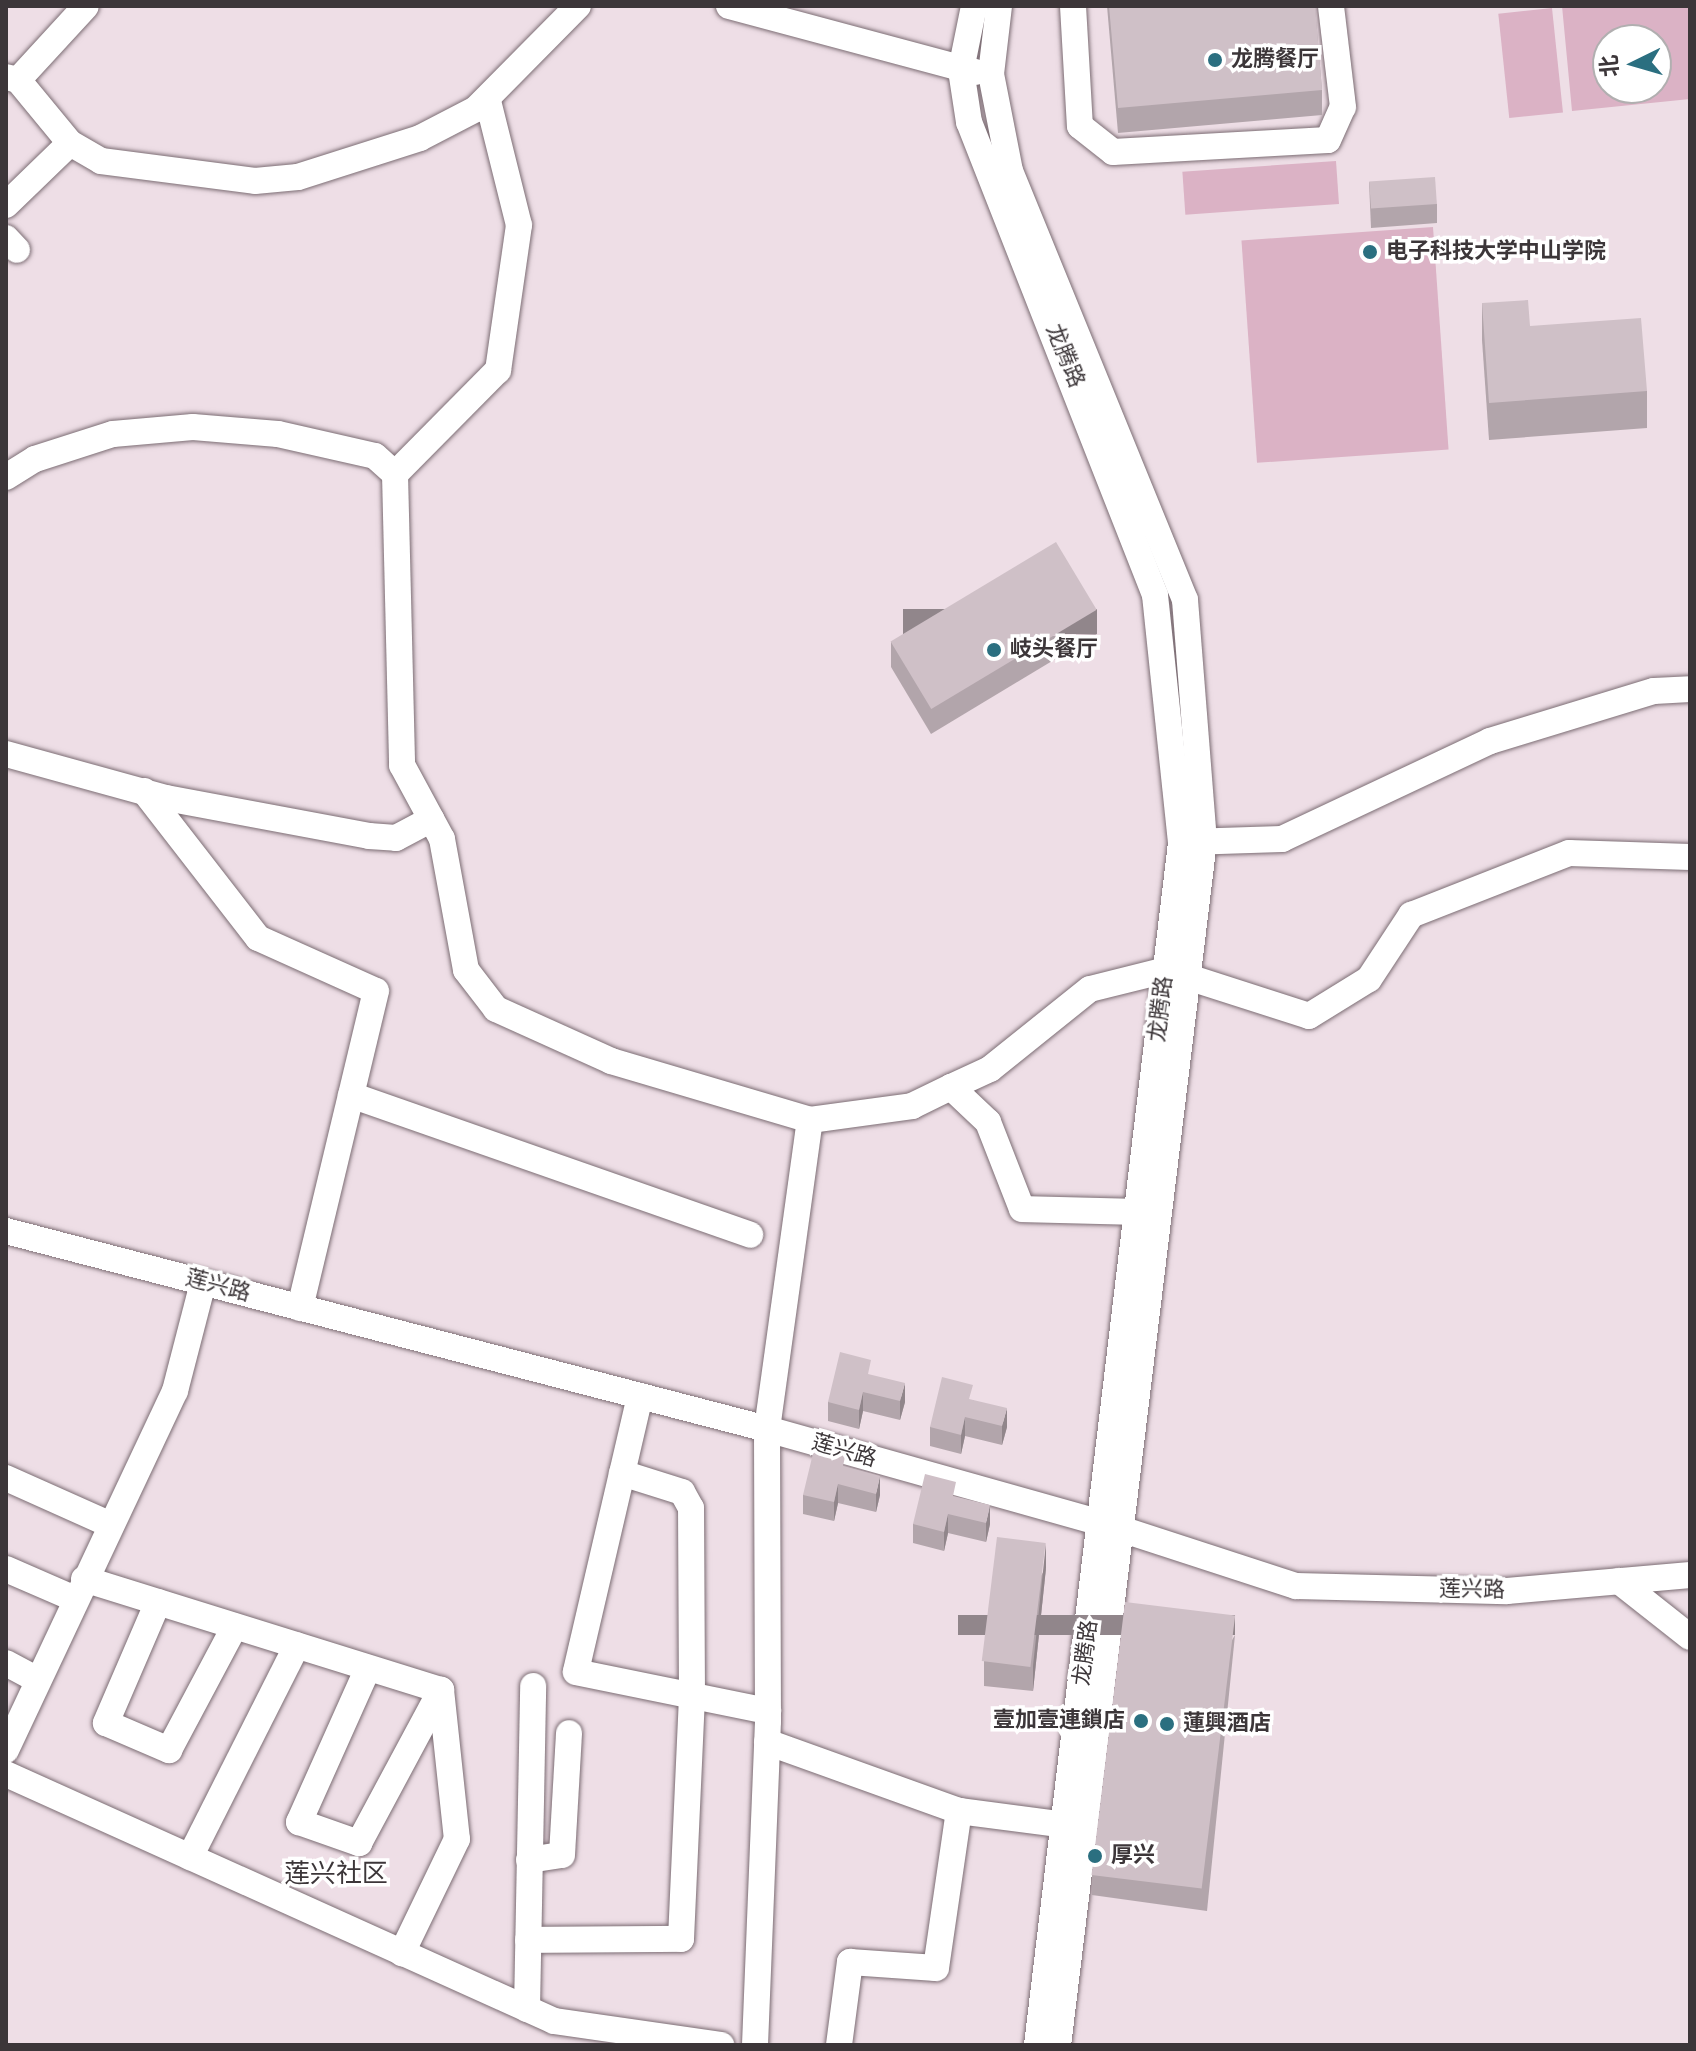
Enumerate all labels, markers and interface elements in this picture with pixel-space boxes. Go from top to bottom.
north arrow [1592,24,1672,104]
place label: 龙腾餐厅 [1231,47,1319,73]
marker: 龙腾餐厅 [1206,51,1224,69]
text: 北 [1598,54,1622,78]
place label: 电子科技大学中山学院 [1386,239,1606,265]
marker: 电子科技大学中山学院 [1361,243,1379,261]
street label: 龙腾路 [1040,320,1090,392]
place label: 岐头餐厅 [1010,637,1098,663]
marker: 岐头餐厅 [985,641,1003,659]
street label: 龙腾路 [1144,975,1178,1043]
street label: 莲兴路 [183,1265,253,1307]
street label: 莲兴路 [809,1429,879,1473]
street label: 莲兴路 [1439,1576,1505,1604]
street label: 龙腾路 [1069,1619,1103,1687]
place label: 壹加壹連鎖店 [993,1708,1125,1734]
place label: 蓮興酒店 [1183,1711,1271,1737]
marker: 壹加壹連鎖店 [1132,1712,1150,1730]
marker: 蓮興酒店 [1158,1715,1176,1733]
place label: 厚兴 [1111,1843,1155,1869]
marker: 厚兴 [1086,1847,1104,1865]
district label: 莲兴社区 [284,1859,388,1891]

